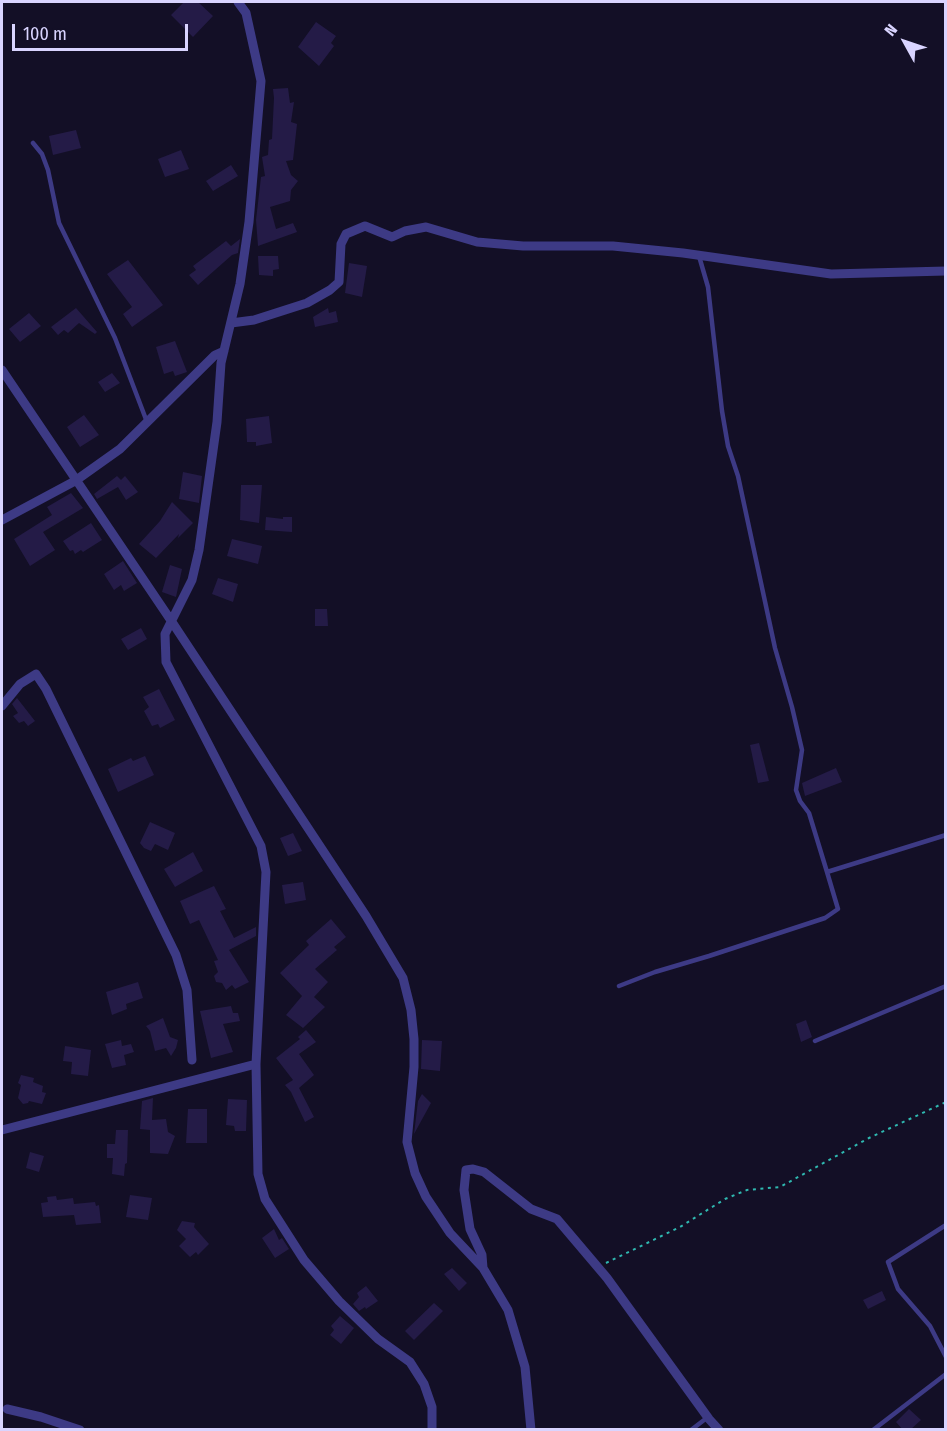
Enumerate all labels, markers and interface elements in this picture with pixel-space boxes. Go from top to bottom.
scale bar [15,12,190,50]
north arrow [875,12,935,72]
text: N [880,20,901,40]
text: 100 m [23,23,67,45]

